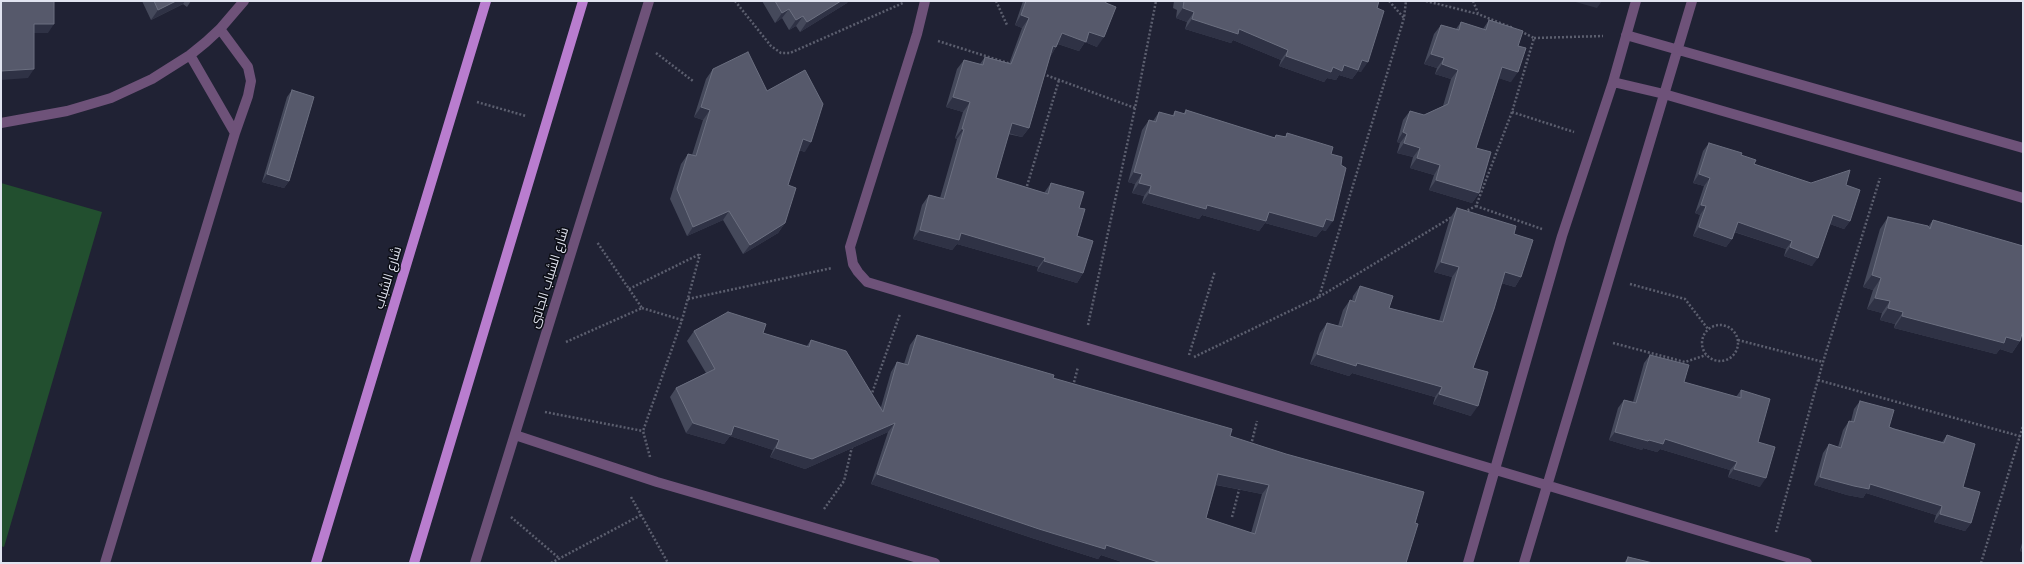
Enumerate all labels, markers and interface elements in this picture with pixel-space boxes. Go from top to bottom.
street label: شارع الشباب الجانبى [527,226,573,330]
street label: شارع الشباب [372,245,406,311]

